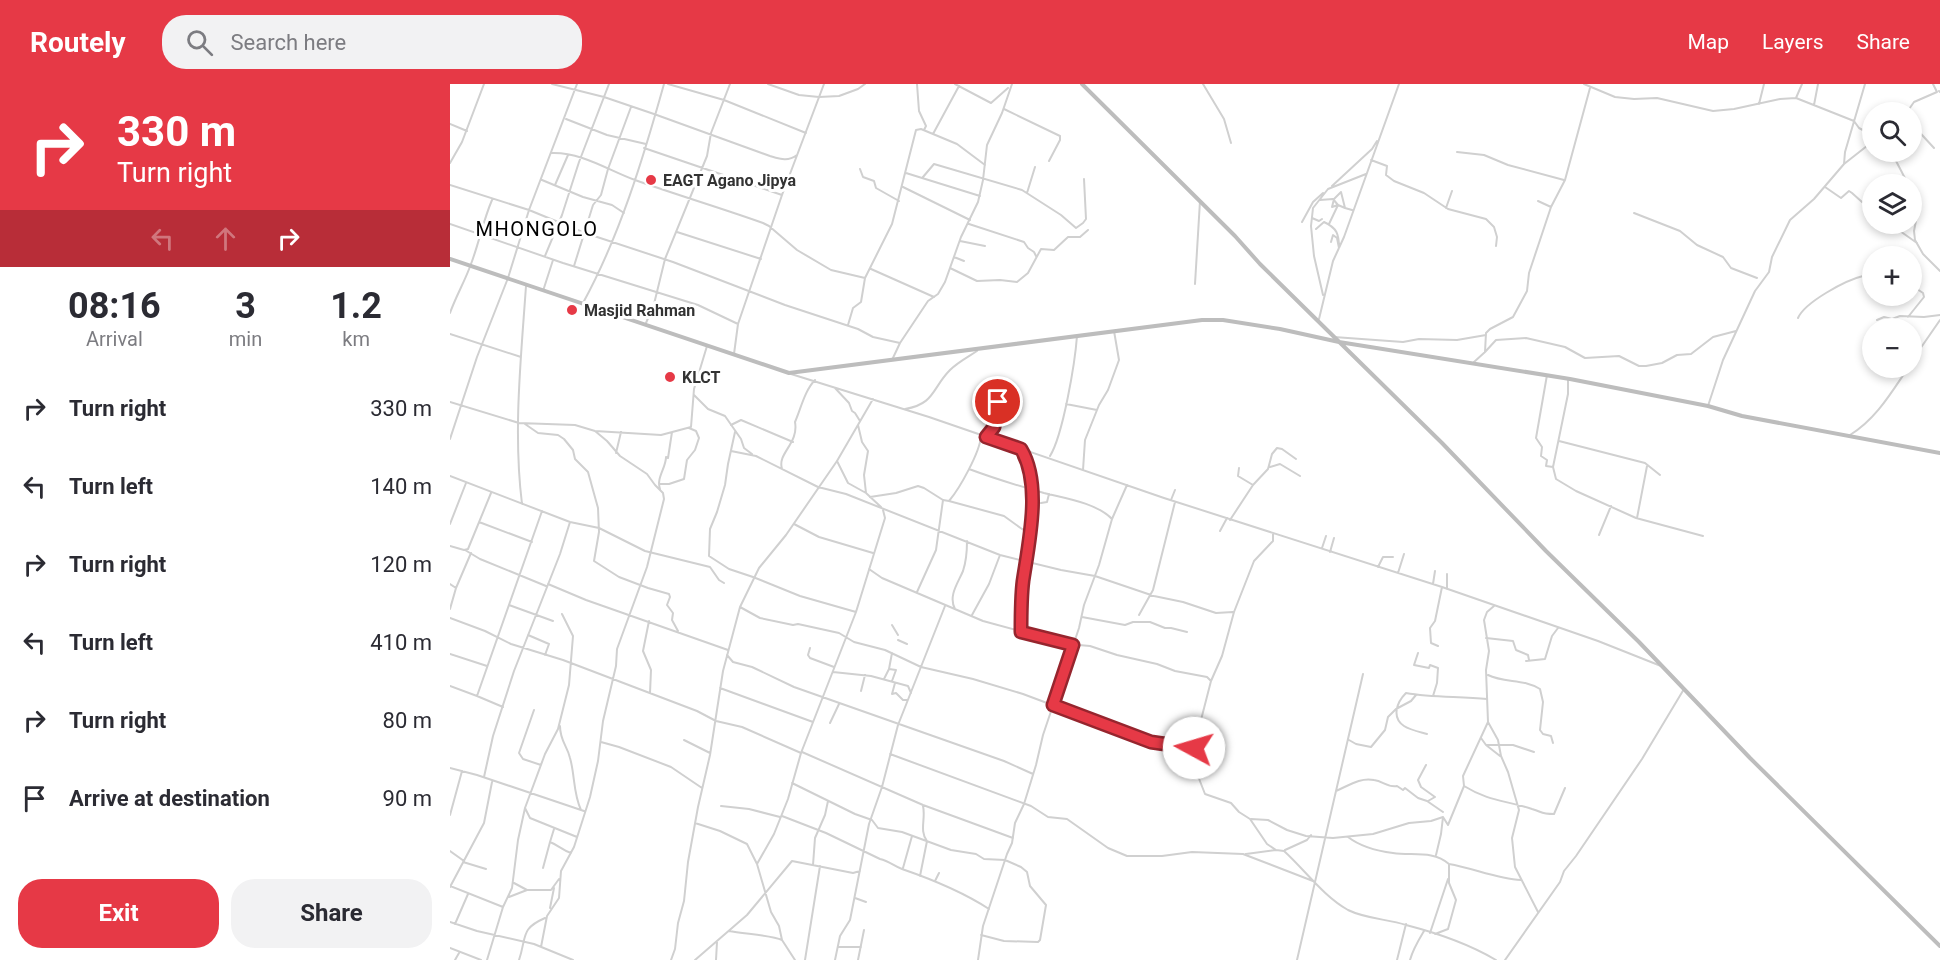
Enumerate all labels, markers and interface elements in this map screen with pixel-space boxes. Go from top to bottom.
search box [162,15,582,69]
text: Routely [30,26,126,59]
icon: search [183,26,216,59]
text: Search here [231,30,346,55]
text: Map [1687,30,1729,54]
text: Layers [1762,30,1823,54]
text: Share [1856,30,1910,54]
map controls [1862,102,1922,378]
button: search [1862,102,1922,162]
text: 330 m [117,107,236,156]
icon: right [18,108,96,186]
text: Turn right [117,157,232,189]
place label: EAGT Agano Jipya [663,171,796,190]
marker: EAGT Agano Jipya [644,173,658,187]
button: layers [1862,174,1922,234]
district label: MHONGOLO [475,217,599,241]
icon: left [146,222,179,255]
icon: ahead [209,222,242,255]
icon: right [272,222,305,255]
button: + [1862,246,1922,306]
text: 08:16 [68,285,161,327]
text: 3 [235,285,256,327]
text: 1.2 [330,285,382,327]
place label: Masjid Rahman [584,301,695,320]
marker: Masjid Rahman [565,303,579,317]
button: − [1862,318,1922,378]
text: Arrival [86,327,143,351]
text: min [229,327,262,351]
text: km [342,327,370,351]
place label: KLCT [682,368,721,387]
marker: KLCT [663,370,677,384]
pin [972,376,1023,427]
icon: arrive [981,385,1014,418]
icon: right [18,392,51,425]
text: Turn right [69,396,166,421]
text: 330 m [370,396,432,421]
icon: left [18,470,51,503]
text: Turn left [69,474,153,499]
text: 140 m [370,474,432,499]
icon: right [18,548,51,581]
text: Turn right [69,552,166,577]
text: 120 m [370,552,432,577]
icon: left [18,626,51,659]
text: Turn left [69,630,153,655]
text: 410 m [370,630,432,655]
icon: right [18,704,51,737]
text: Turn right [69,708,166,733]
text: 80 m [383,708,432,733]
position arrow [1162,716,1226,780]
icon: arrive [18,782,51,815]
text: Arrive at destination [69,786,270,811]
text: 90 m [383,786,432,811]
button: Exit [18,879,219,948]
button: Share [231,879,432,948]

